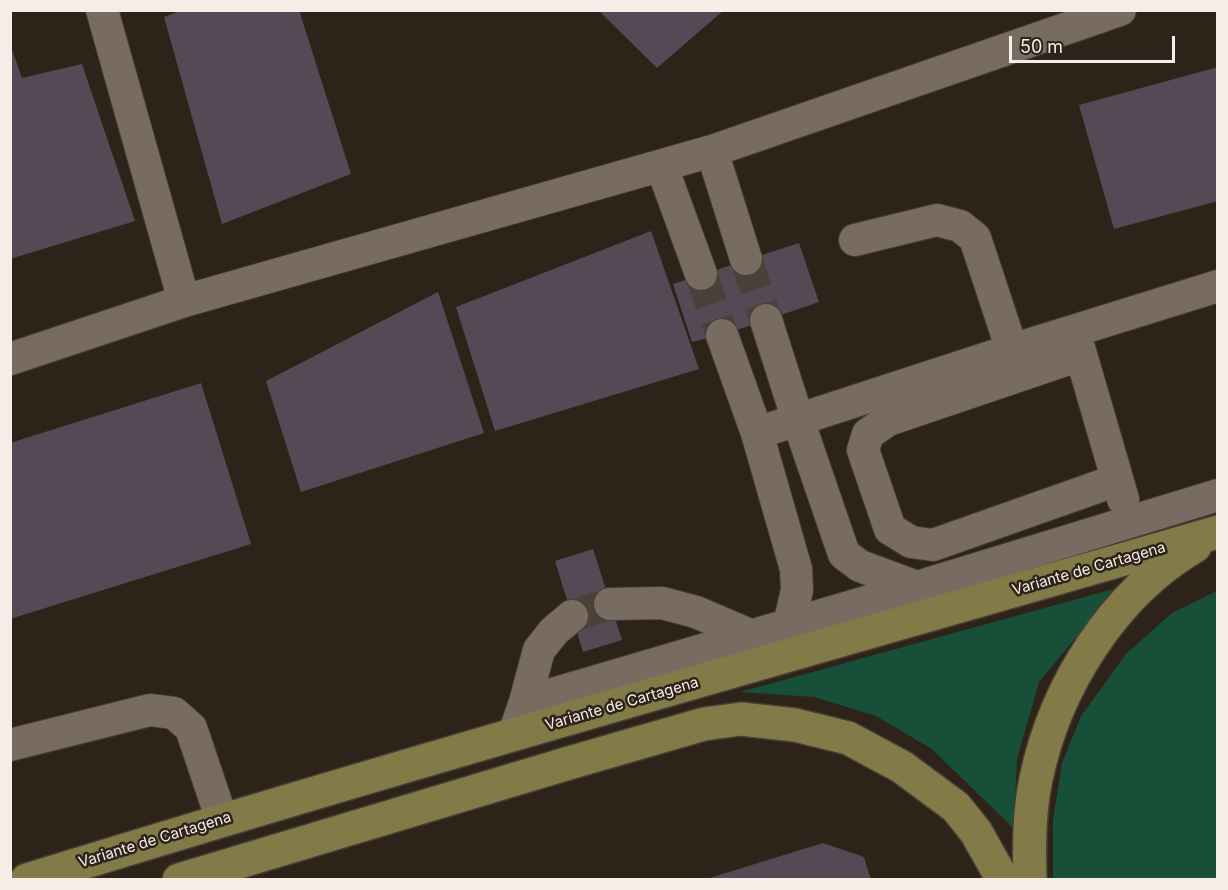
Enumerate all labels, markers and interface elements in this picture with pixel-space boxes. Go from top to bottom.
scale bar [1012,24,1178,62]
text: 50 m [1020,36,1063,57]
street label: Variante de Cartagena [1010,538,1168,600]
street label: Variante de Cartagena [543,673,701,735]
street label: Variante de Cartagena [77,808,233,872]

